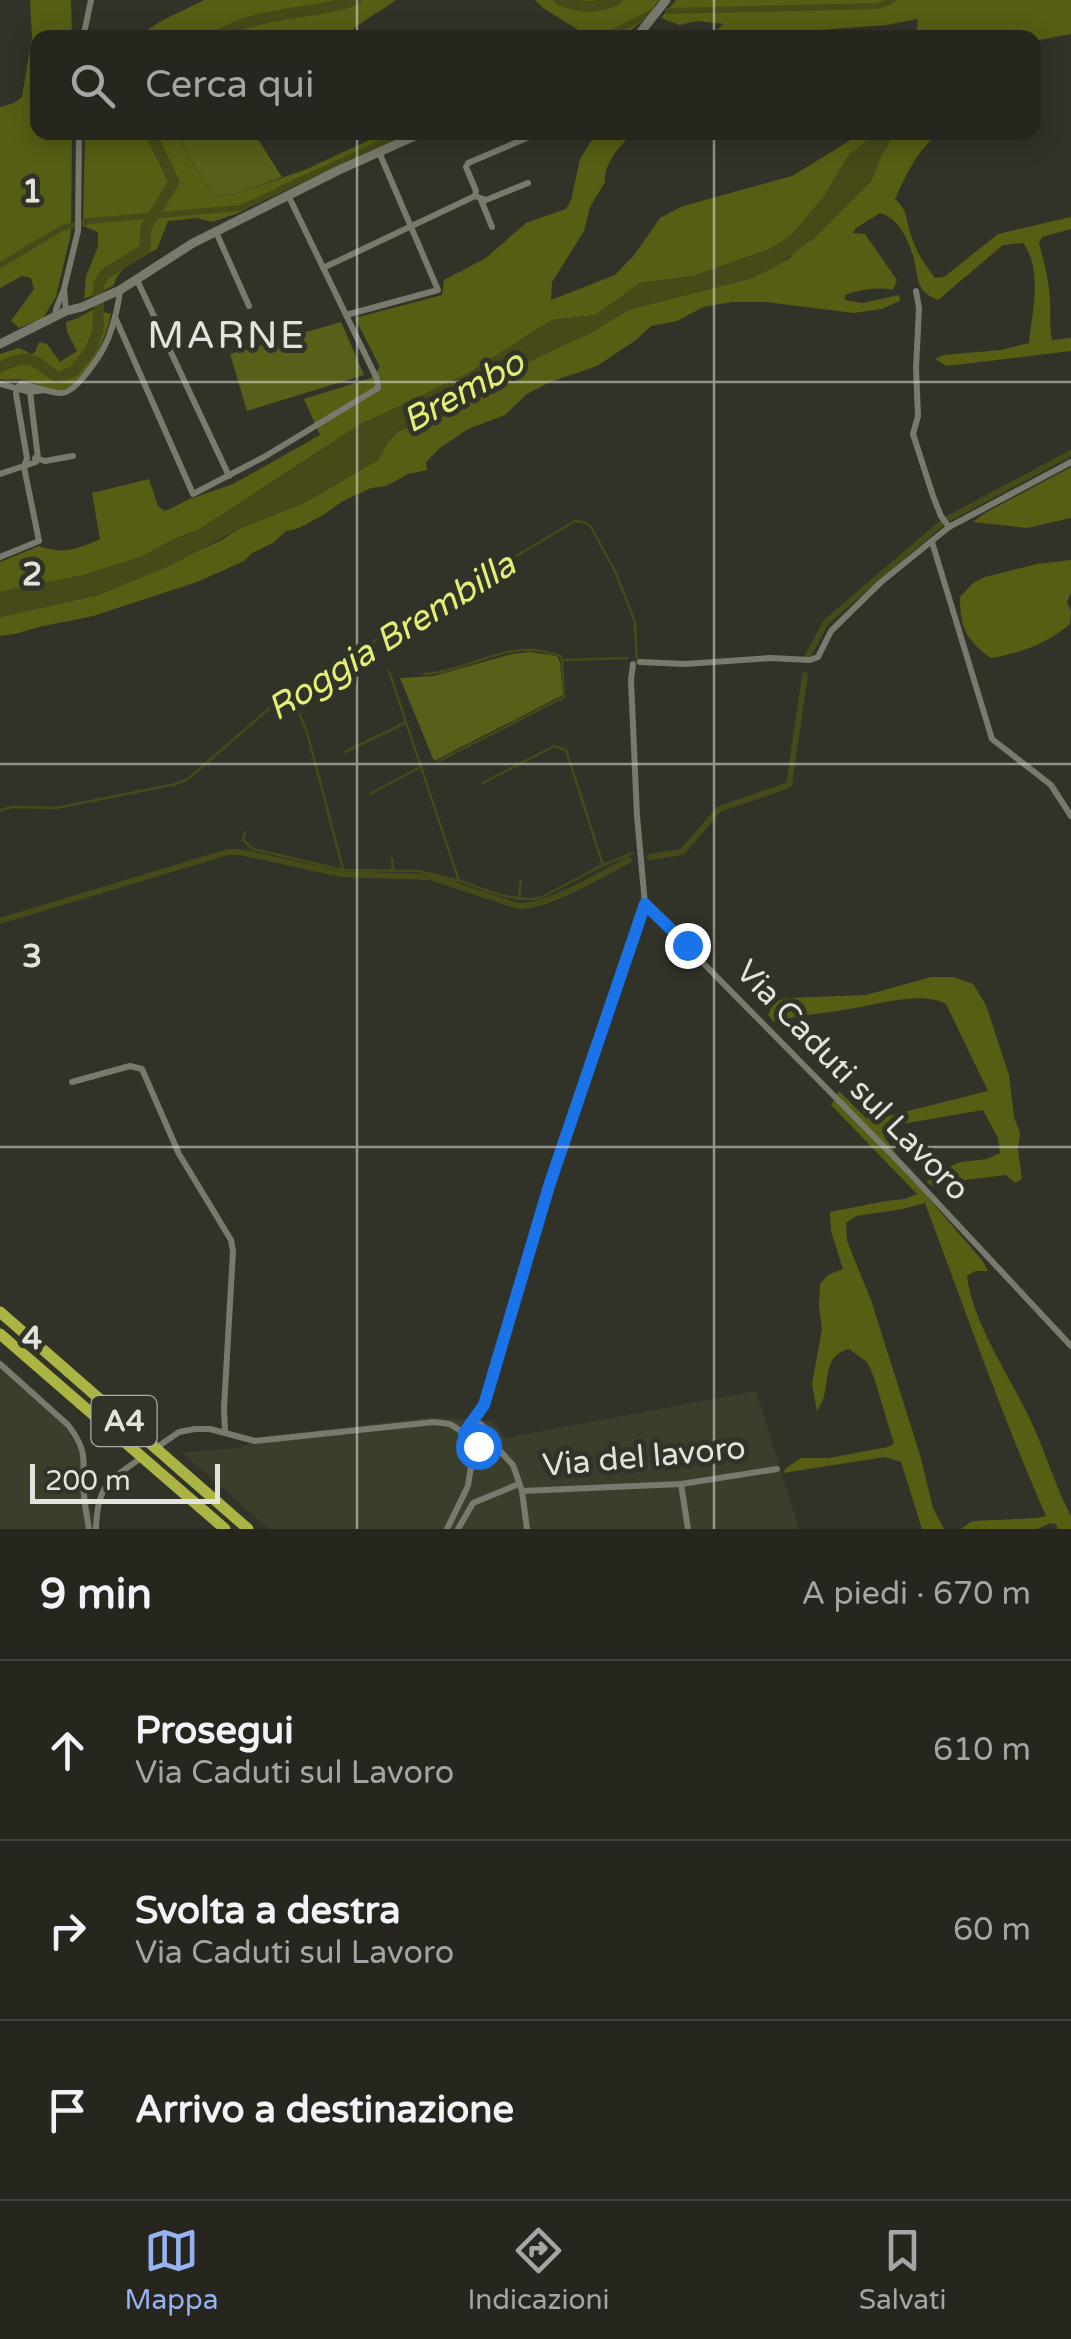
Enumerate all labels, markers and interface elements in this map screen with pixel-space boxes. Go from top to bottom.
search box [30,30,1041,140]
icon: search [65,58,120,113]
text: Cerca qui [145,62,314,108]
text: 1 [22,173,42,211]
district label: MARNE [147,313,307,359]
water label: Brembo [395,341,533,442]
water label: Roggia Brembilla [260,543,524,730]
text: 2 [22,556,42,594]
route end [665,923,711,969]
text: 3 [22,938,42,976]
street label: Via Caduti sul Lavoro [728,953,977,1209]
text: 4 [22,1320,42,1358]
road number: A4 [92,1396,156,1446]
route start [456,1424,502,1470]
street label: Via del lavoro [541,1429,747,1485]
scale bar [30,1459,220,1504]
text: 200 m [45,1464,131,1498]
text: 9 min [40,1569,152,1620]
text: A piedi · 670 m [801,1575,1031,1613]
text: Prosegui [135,1708,294,1754]
icon: ahead [40,1723,95,1778]
text: 610 m [933,1731,1031,1769]
text: Via Caduti sul Lavoro [135,1754,454,1792]
text: Svolta a destra [135,1888,401,1934]
icon: right [40,1903,95,1958]
text: 60 m [953,1911,1031,1949]
text: Via Caduti sul Lavoro [135,1934,454,1972]
icon: arrive [40,2083,95,2138]
text: Arrivo a destinazione [135,2087,514,2133]
tab: Mappa [125,2223,218,2317]
tab: Indicazioni [468,2223,610,2317]
tab: Salvati [859,2223,946,2317]

